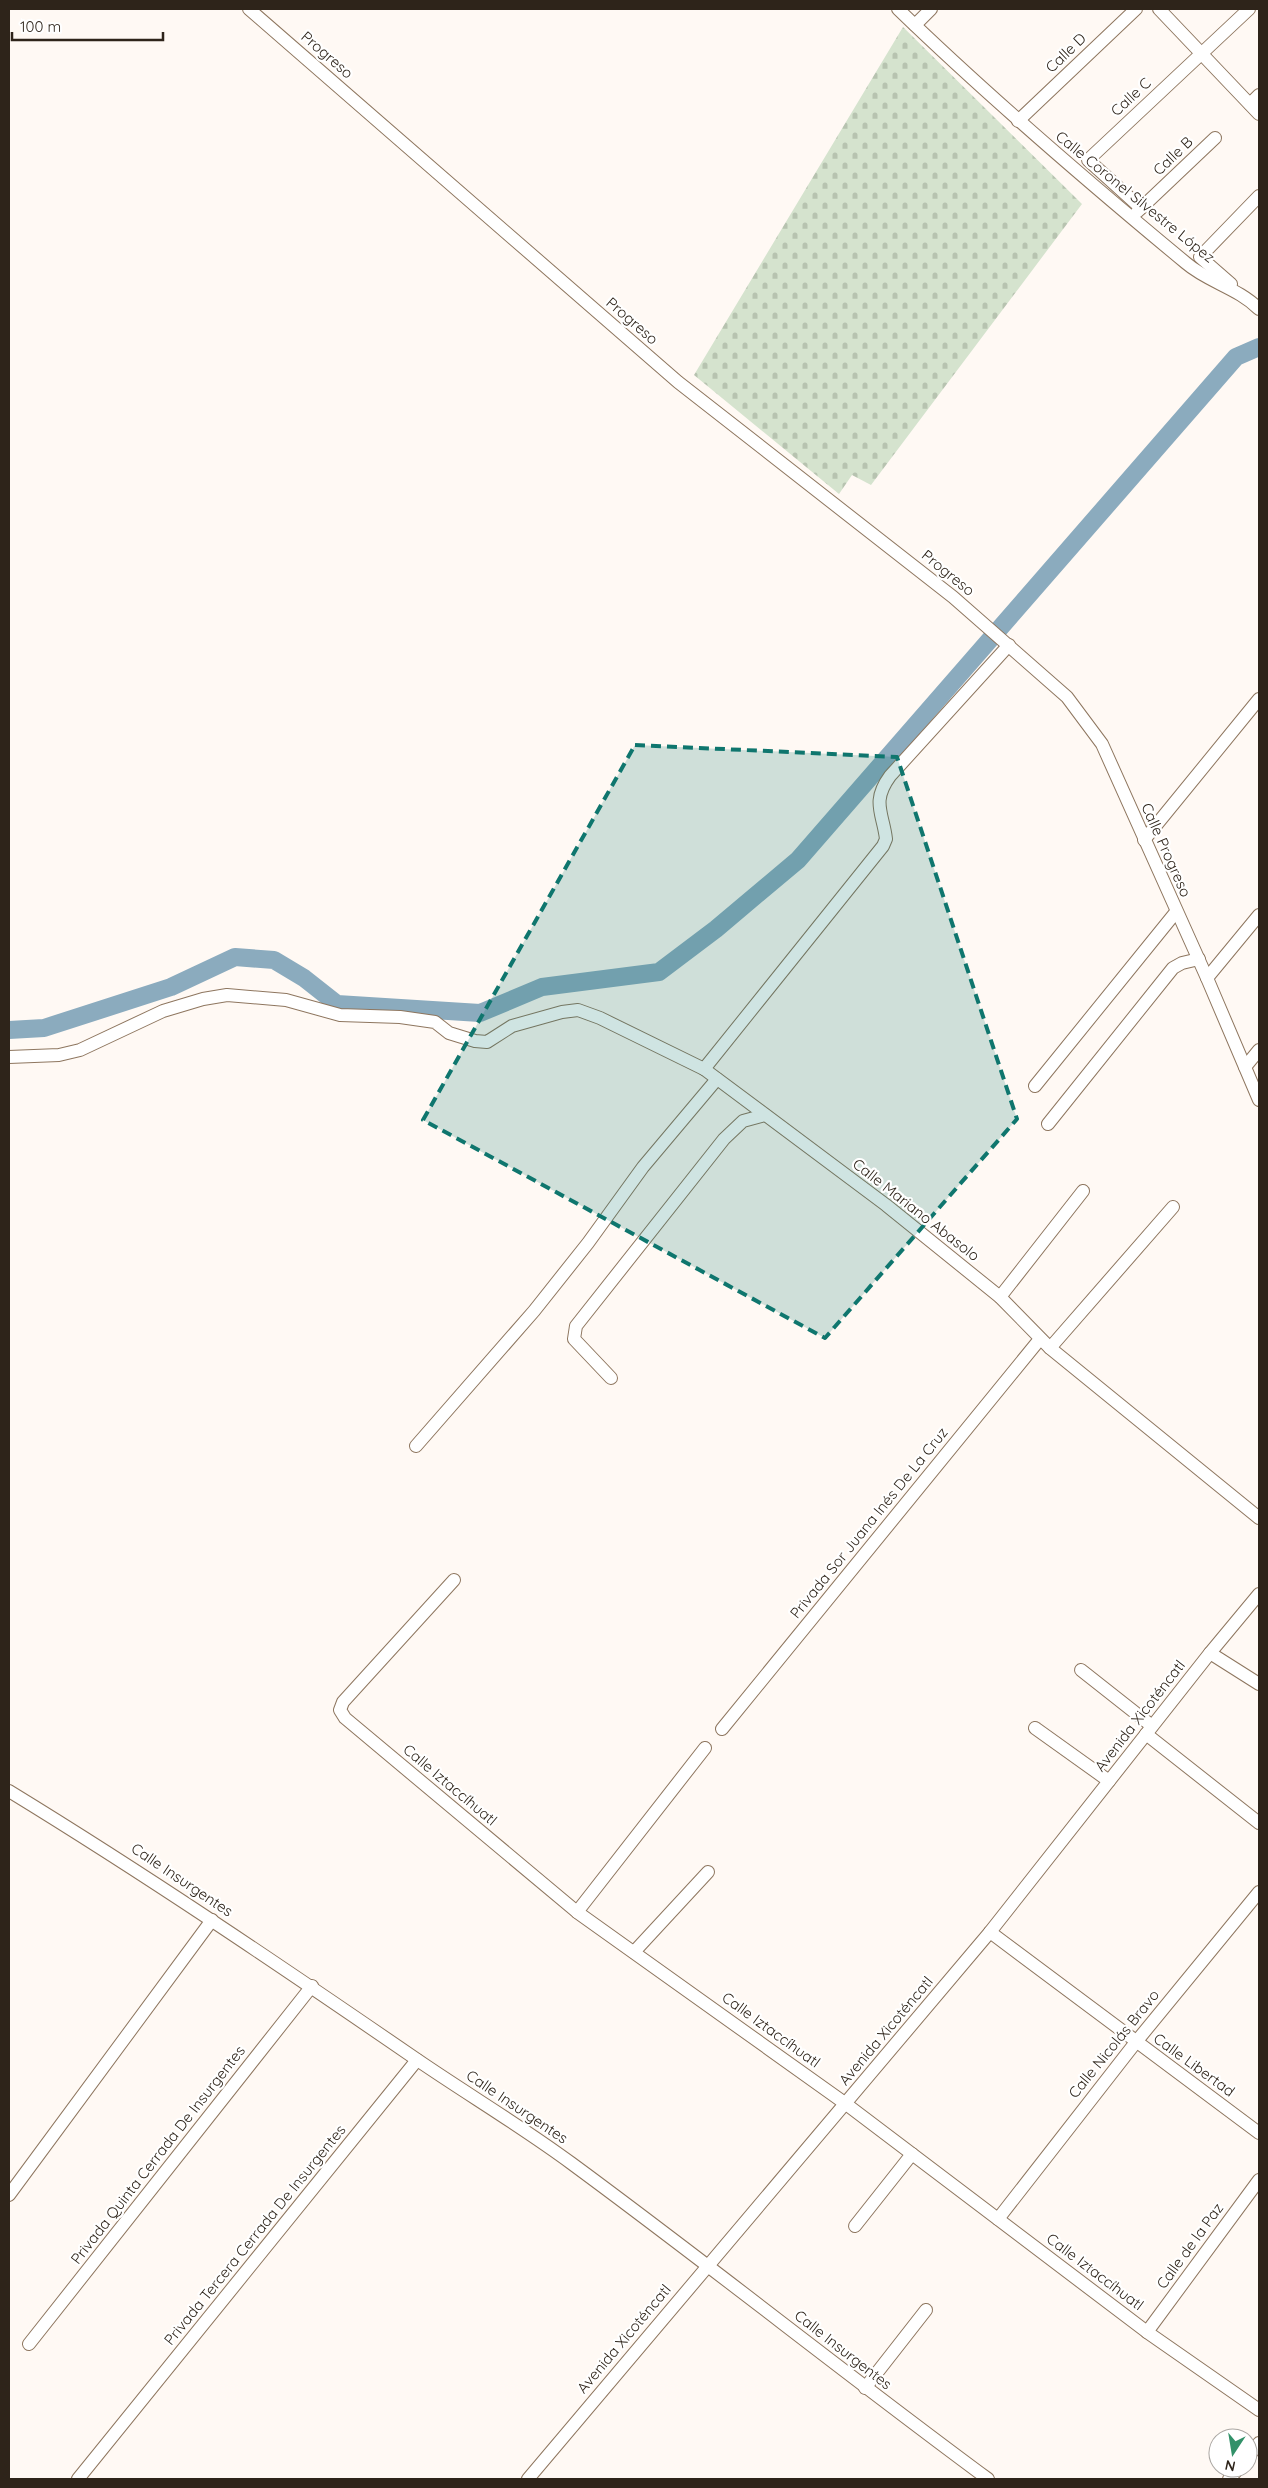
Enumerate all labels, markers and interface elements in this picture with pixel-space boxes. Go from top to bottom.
scale bar [12,10,164,42]
text: 100 m [20,17,61,36]
street label: Progreso [297,27,357,82]
street label: Calle D [1041,29,1090,76]
street label: Calle C [1107,73,1155,120]
street label: Calle Coronel Silvestre López [1052,127,1219,267]
street label: Calle B [1149,132,1197,179]
street label: Progreso [602,293,662,348]
street label: Progreso [918,545,979,600]
street label: Calle Progreso [1137,800,1196,900]
street label: Calle Mariano Abasolo [849,1154,984,1265]
street label: Privada Sor Juana Inés De La Cruz [786,1423,952,1622]
street label: Avenida Xicoténcatl [1090,1656,1189,1775]
street label: Calle Iztaccíhuatl [399,1740,501,1829]
street label: Calle Insurgentes [128,1839,237,1921]
street label: Avenida Xicoténcatl [834,1972,937,2089]
street label: Calle Nicolás Bravo [1064,1986,1163,2102]
street label: Calle Iztaccíhuatl [718,1988,824,2072]
street label: Calle Libertad [1150,2029,1239,2100]
street label: Privada Quinta Cerrada De Insurgentes [66,2042,249,2268]
street label: Calle Insurgentes [463,2066,572,2148]
street label: Privada Tercera Cerrada De Insurgentes [160,2121,350,2349]
street label: Calle de la Paz [1152,2199,1227,2292]
street label: Calle Iztaccíhuatl [1043,2229,1148,2314]
street label: Avenida Xicoténcatl [572,2280,675,2397]
street label: Calle Insurgentes [791,2306,896,2394]
north arrow [1208,2428,1258,2478]
text: N [1223,2456,1237,2476]

